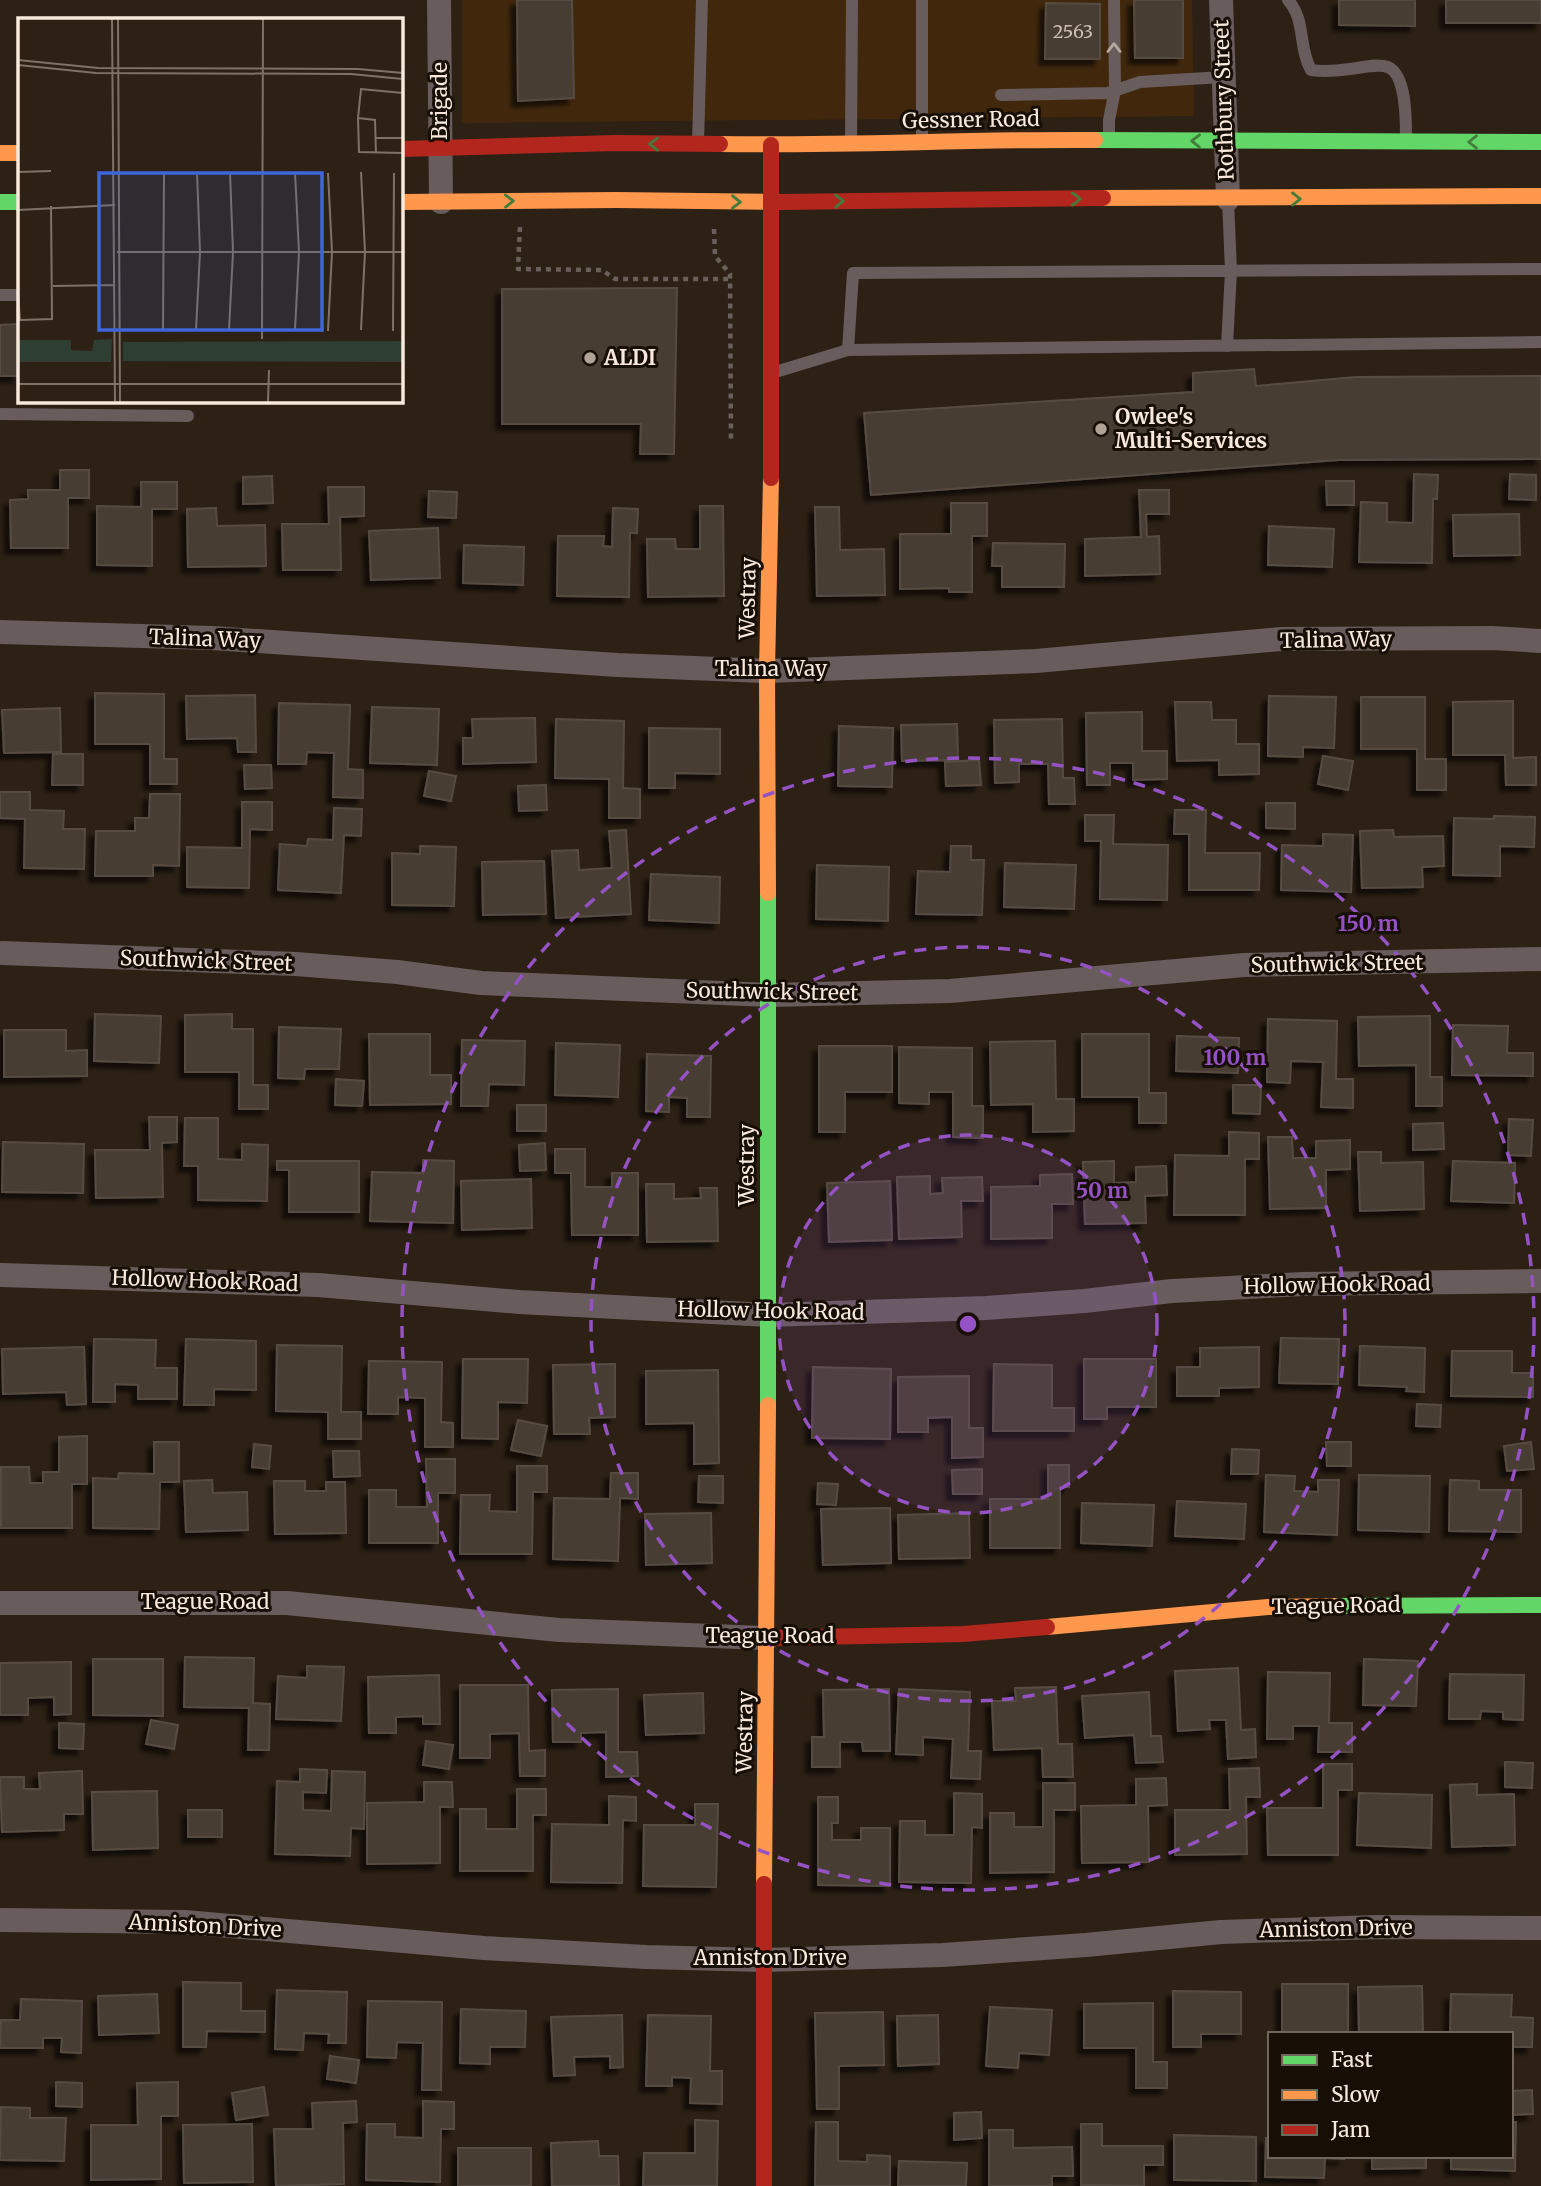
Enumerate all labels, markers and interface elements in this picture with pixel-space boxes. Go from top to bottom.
inset map [18,18,402,402]
street label: Rothbury Street [1207,19,1240,181]
house number: 2563 [1053,20,1093,43]
one-way arrow [1106,42,1122,53]
street label: Brigade [426,62,453,140]
street label: Gessner Road [902,105,1040,134]
one-way arrow [1191,133,1201,149]
one-way arrow [1467,134,1478,150]
one-way arrow [648,136,659,152]
one-way arrow [1071,191,1082,207]
one-way arrow [1292,191,1302,207]
one-way arrow [504,193,515,209]
one-way arrow [732,194,742,210]
one-way arrow [834,194,845,209]
place label: ALDI [603,344,656,371]
marker: ALDI [582,350,598,366]
place label: Owlee's Multi-Services [1115,403,1267,454]
marker: Owlee's Multi-Services [1093,421,1109,437]
street label: Westray [733,556,762,640]
street label: Talina Way [148,623,262,654]
street label: Talina Way [1280,625,1393,654]
street label: Talina Way [715,655,828,682]
text: 150 m [1337,910,1399,937]
street label: Southwick Street [119,944,293,977]
street label: Southwick Street [1250,948,1424,979]
street label: Southwick Street [685,976,859,1007]
text: 100 m [1204,1044,1266,1071]
street label: Westray [733,1123,760,1207]
text: 50 m [1076,1177,1128,1204]
street label: Hollow Hook Road [111,1264,299,1297]
street label: Hollow Hook Road [1243,1269,1431,1300]
street label: Hollow Hook Road [677,1295,865,1326]
centre of rings [956,1312,980,1336]
street label: Teague Road [141,1588,270,1615]
street label: Teague Road [1271,1591,1401,1620]
street label: Teague Road [706,1622,835,1649]
street label: Westray [730,1690,759,1774]
street label: Anniston Drive [127,1908,282,1943]
street label: Anniston Drive [1258,1914,1413,1943]
street label: Anniston Drive [692,1944,847,1971]
legend [1268,2032,1513,2158]
text: Fast [1331,2046,1373,2073]
text: Slow [1331,2081,1380,2108]
text: Jam [1330,2116,1370,2143]

